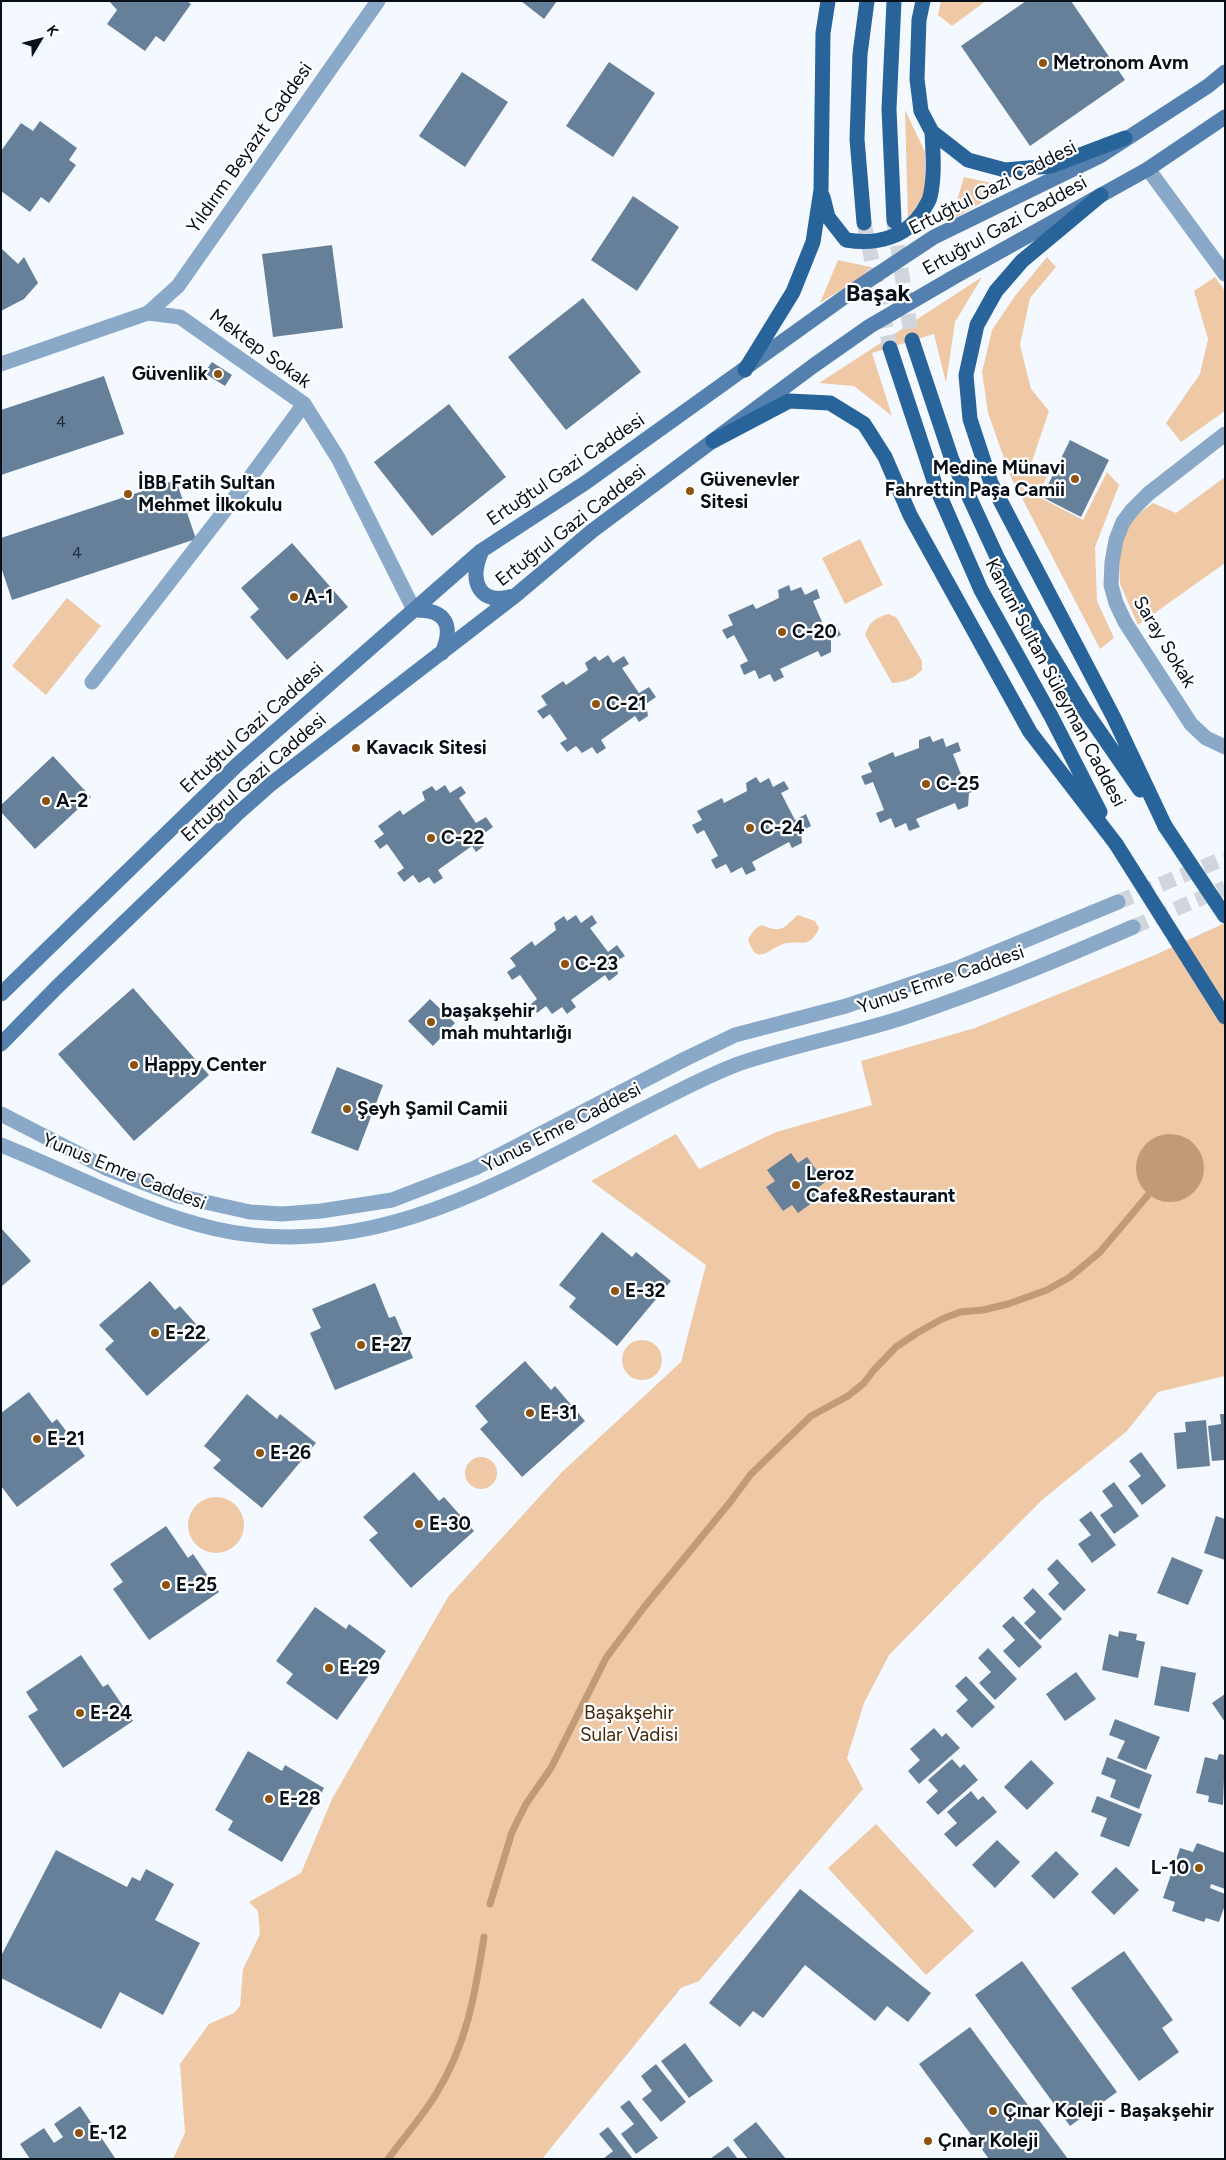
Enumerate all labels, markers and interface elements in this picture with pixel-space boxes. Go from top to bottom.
north arrow [15,15,65,65]
text: K [43,22,62,40]
place label: Metronom Avm [1053,52,1189,74]
marker: Metronom Avm [1037,57,1049,69]
street label: Yıldırım Beyazıt Caddesi [182,58,318,238]
street label: Ertuğtul Gazi Caddesi [905,136,1081,240]
street label: Ertuğrul Gazi Caddesi [919,171,1091,281]
district label: Başak [846,280,910,308]
street label: Mektep Sokak [205,305,315,393]
place label: Güvenlik [132,363,208,385]
marker: Güvenlik [212,368,224,380]
street label: Ertuğtul Gazi Caddesi [483,409,649,531]
house number: 4 [56,412,66,432]
place label: Medine Münavi Fahrettin Paşa Camii [885,457,1065,501]
street label: Ertuğrul Gazi Caddesi [491,460,651,592]
place label: Güvenevler Sitesi [700,469,800,513]
place label: İBB Fatih Sultan Mehmet İlkokulu [138,472,282,516]
marker: Medine Münavi Fahrettin Paşa Camii [1069,473,1081,485]
marker: Güvenevler Sitesi [684,485,696,497]
marker: İBB Fatih Sultan Mehmet İlkokulu [122,488,134,500]
house number: 4 [72,543,82,563]
street label: Kanuni Sultan Süleyman Caddesi [980,555,1130,811]
place label: A-1 [304,586,333,608]
marker: A-1 [288,591,300,603]
street label: Saray Sokak [1128,592,1200,692]
place label: C-20 [792,621,837,643]
marker: C-20 [776,626,788,638]
street label: Ertuğtul Gazi Caddesi [176,658,328,798]
place label: C-21 [606,693,647,715]
marker: C-21 [590,698,602,710]
street label: Ertuğrul Gazi Caddesi [177,709,331,847]
place label: Kavacık Sitesi [366,737,487,759]
marker: Kavacık Sitesi [350,742,362,754]
place label: C-25 [936,773,980,795]
marker: C-25 [920,778,932,790]
place label: A-2 [56,790,88,812]
marker: A-2 [40,795,52,807]
place label: C-24 [760,817,805,839]
marker: C-24 [744,822,756,834]
place label: C-22 [441,827,485,849]
marker: C-22 [425,832,437,844]
street label: Yunus Emre Caddesi [855,941,1027,1019]
place label: C-23 [575,953,618,975]
marker: C-23 [559,958,571,970]
place label: başakşehir mah muhtarlığı [441,1000,572,1044]
marker: başakşehir mah muhtarlığı [425,1016,437,1028]
place label: Happy Center [144,1054,267,1076]
marker: Happy Center [128,1059,140,1071]
street label: Yunus Emre Caddesi [479,1078,645,1178]
place label: Şeyh Şamil Camii [357,1098,508,1120]
marker: Şeyh Şamil Camii [341,1103,353,1115]
street label: Yunus Emre Caddesi [39,1129,209,1215]
place label: Leroz Cafe&Restaurant [806,1163,956,1207]
marker: Leroz Cafe&Restaurant [790,1179,802,1191]
place label: E-32 [625,1280,666,1302]
marker: E-32 [609,1285,621,1297]
place label: E-22 [165,1322,206,1344]
marker: E-22 [149,1327,161,1339]
place label: E-27 [371,1334,412,1356]
marker: E-27 [355,1339,367,1351]
place label: E-31 [540,1402,578,1424]
marker: E-31 [524,1407,536,1419]
place label: E-21 [47,1428,85,1450]
marker: E-21 [31,1433,43,1445]
place label: E-26 [270,1442,311,1464]
marker: E-26 [254,1447,266,1459]
place label: E-30 [429,1513,471,1535]
marker: E-30 [413,1518,425,1530]
place label: E-25 [176,1574,217,1596]
marker: E-25 [160,1579,172,1591]
place label: E-29 [339,1657,380,1679]
marker: E-29 [323,1662,335,1674]
place label: E-24 [90,1702,132,1724]
park label: Başakşehir Sular Vadisi [580,1702,678,1746]
marker: E-24 [74,1707,86,1719]
place label: E-28 [279,1788,321,1810]
marker: E-28 [263,1793,275,1805]
place label: L-10 [1151,1857,1189,1879]
marker: L-10 [1193,1862,1205,1874]
place label: Çınar Koleji - Başakşehir [1003,2100,1214,2122]
marker: Çınar Koleji - Başakşehir [987,2105,999,2117]
place label: E-12 [89,2122,127,2144]
marker: E-12 [73,2127,85,2139]
place label: Çınar Koleji [938,2130,1038,2152]
marker: Çınar Koleji [922,2135,934,2147]

